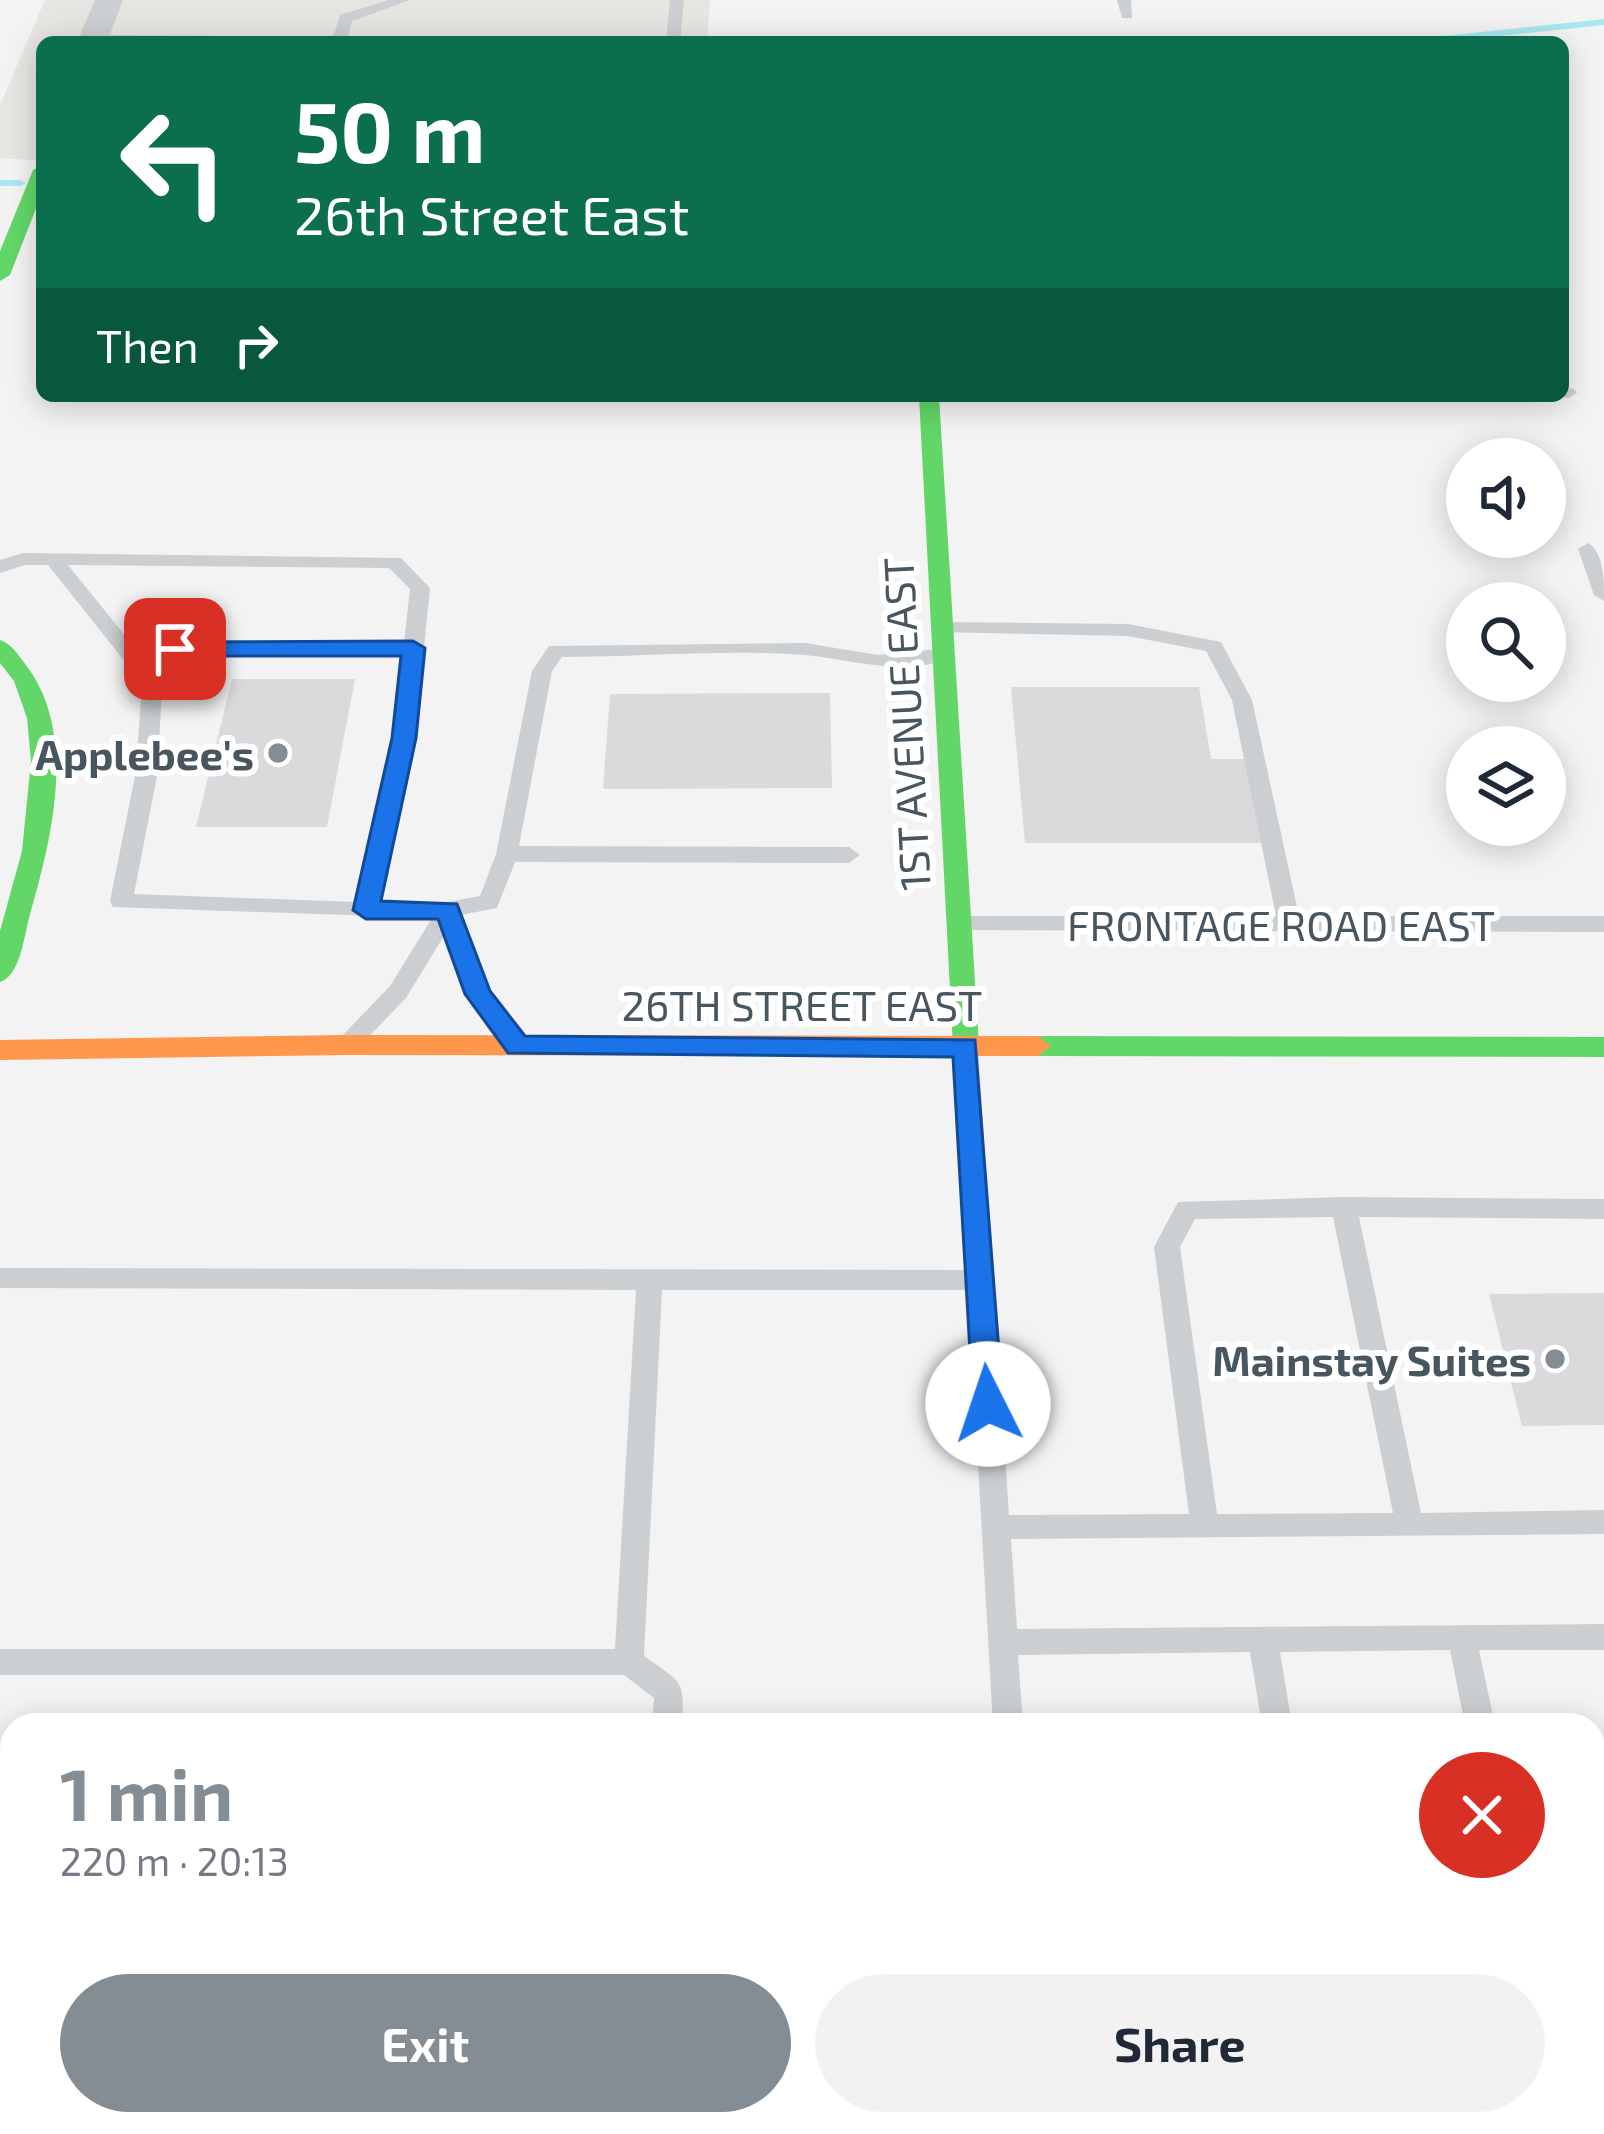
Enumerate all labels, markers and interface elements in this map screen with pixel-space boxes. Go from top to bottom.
text: 50 m [294,79,486,180]
icon: left [96,84,252,240]
text: 26th Street East [294,181,689,246]
icon: right [223,312,289,378]
text: Then [96,318,199,372]
map controls [1446,438,1566,846]
button: sound [1446,438,1566,558]
street label: 1ST AVENUE EAST [871,556,939,892]
button: search [1446,582,1566,702]
pin [124,598,226,700]
icon: arrive [142,616,208,682]
button: layers [1446,726,1566,846]
place label: Applebee's [36,728,254,778]
marker: Applebee's [265,740,291,766]
street label: FRONTAGE ROAD EAST [1067,899,1495,949]
street label: 26TH STREET EAST [622,979,982,1029]
place label: Mainstay Suites [1212,1334,1531,1385]
position arrow [925,1341,1051,1467]
marker: Mainstay Suites [1542,1346,1568,1372]
text: 1 min [60,1749,233,1835]
button: close [1419,1752,1545,1878]
text: 220 m · 20:13 [60,1837,289,1884]
button: Exit [60,1974,791,2112]
button: Share [815,1974,1545,2112]

